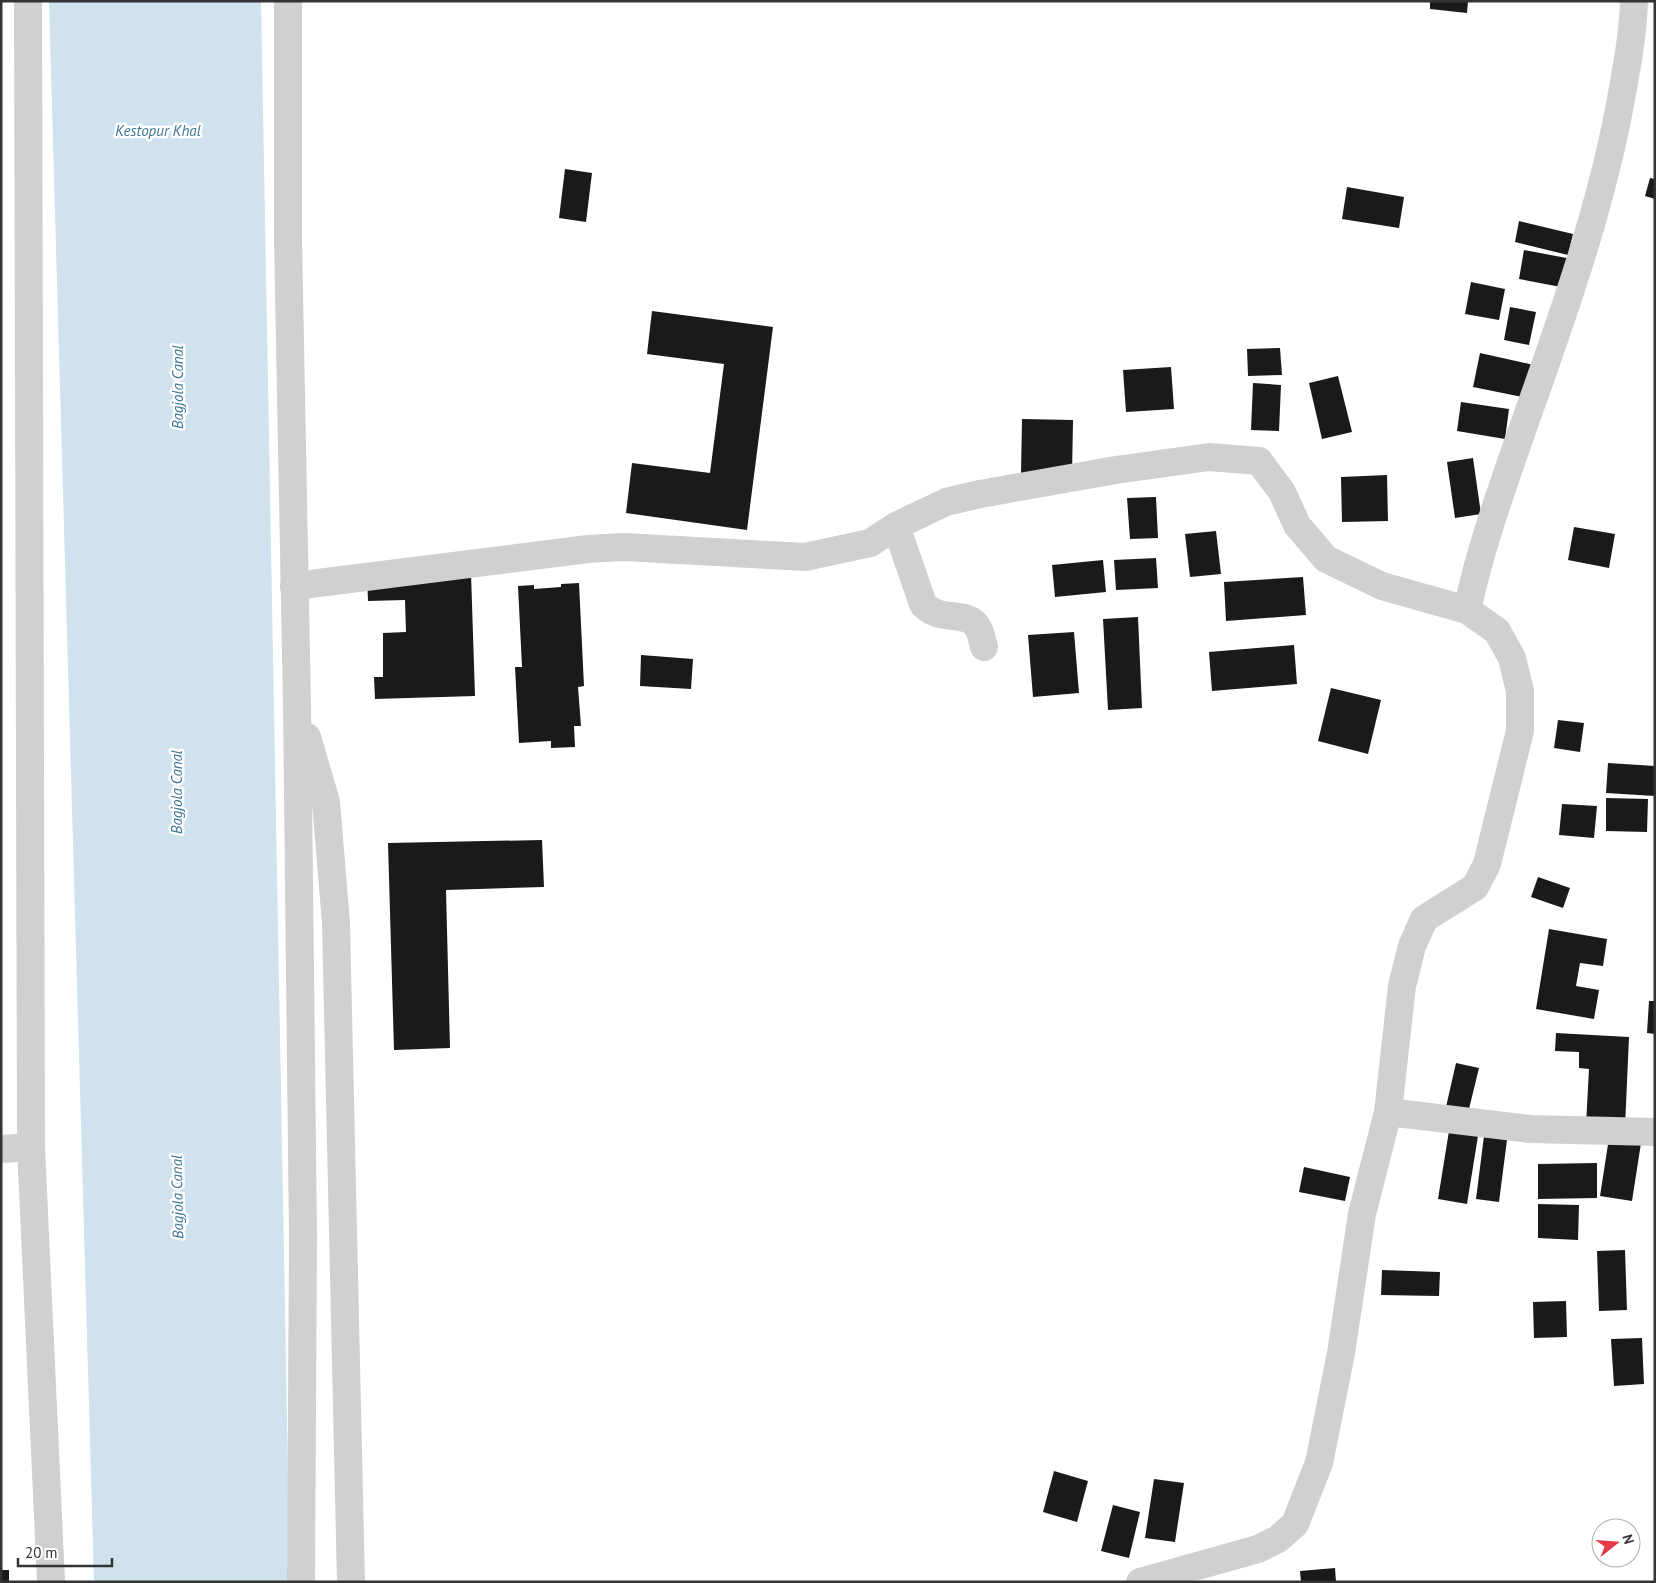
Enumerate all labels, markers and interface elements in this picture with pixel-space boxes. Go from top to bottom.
water label: Kestopur Khal [115,121,201,140]
water label: Bagjola Canal [168,345,187,429]
water label: Bagjola Canal [167,750,186,834]
water label: Bagjola Canal [167,1155,187,1239]
north arrow [1591,1518,1641,1568]
text: N [1618,1532,1638,1546]
scale bar [18,1536,111,1568]
text: 20 m [25,1543,58,1562]

